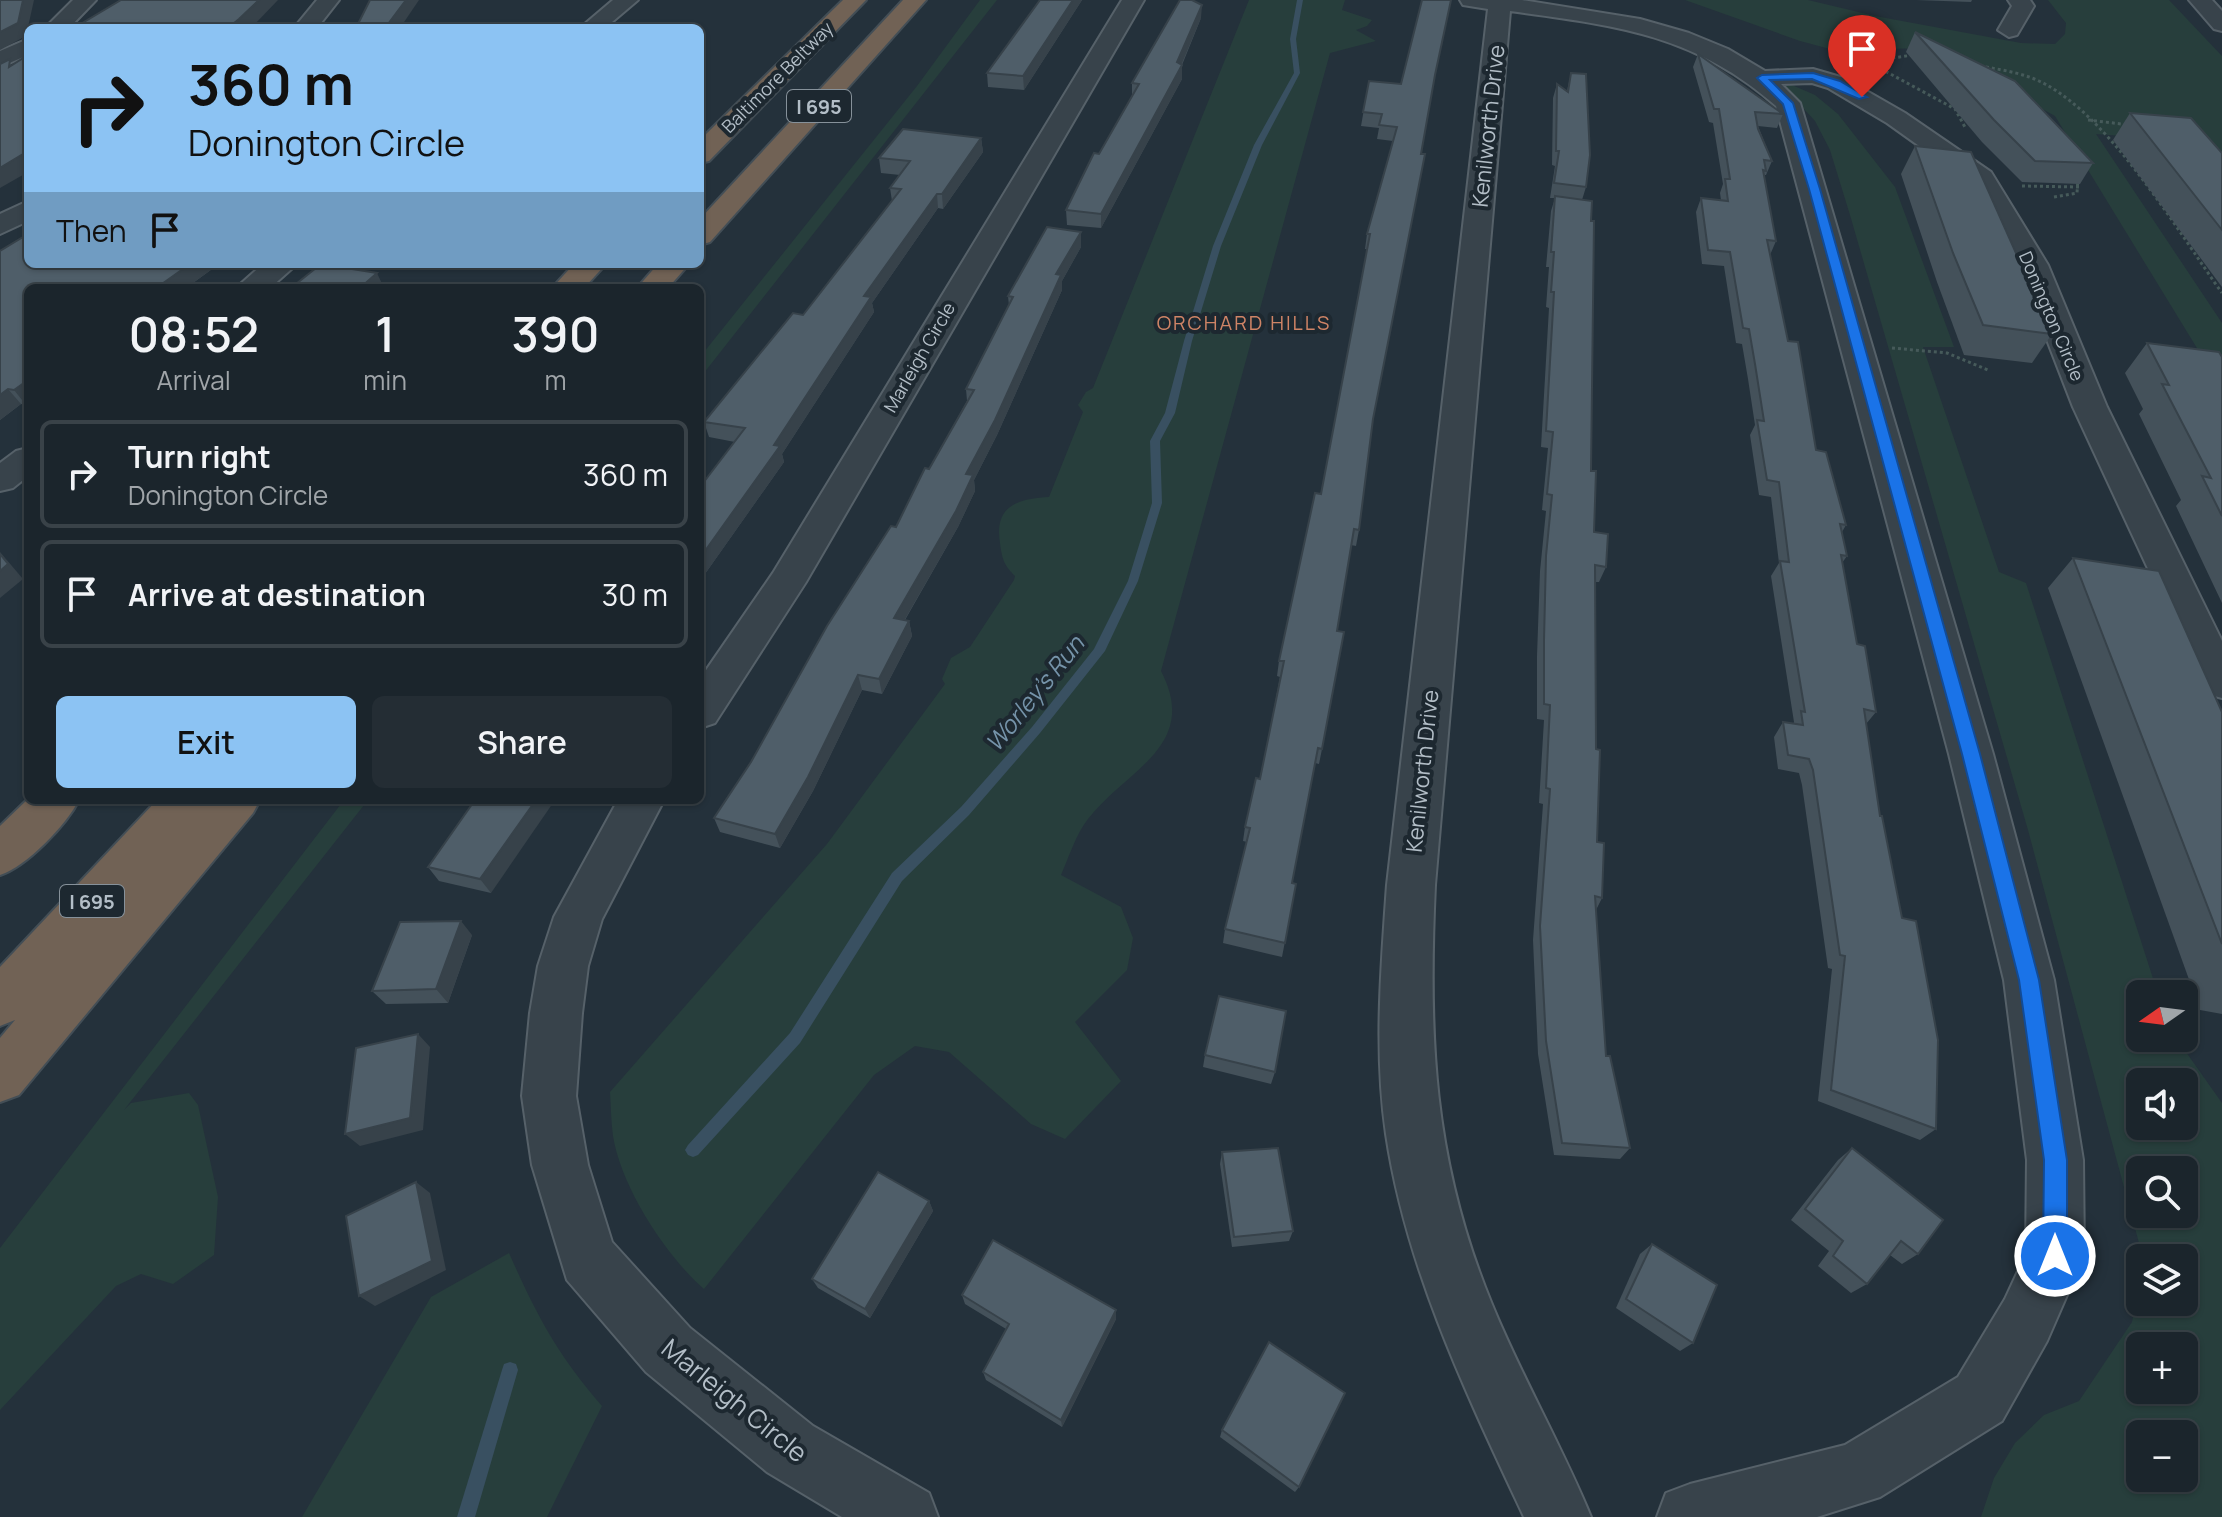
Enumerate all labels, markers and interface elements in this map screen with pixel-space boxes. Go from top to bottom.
pin [1828,15,1896,97]
street label: Baltimore Beltway [716,16,838,138]
icon: arrive [1840,27,1884,71]
street label: Kenilworth Drive [1465,43,1511,209]
text: 360 m [188,45,354,122]
icon: right [56,56,160,160]
road number: I 695 [787,90,851,122]
text: Donington Circle [188,118,465,167]
icon: arrive [143,208,187,252]
text: Then [56,210,127,251]
street label: Donington Circle [2014,248,2090,384]
street label: Marleigh Circle [878,298,960,416]
text: 08:52 [128,301,259,366]
text: 1 [375,301,395,366]
text: 390 [511,301,599,366]
district label: ORCHARD HILLS [1157,309,1331,336]
text: Arrival [157,362,231,398]
text: min [363,362,407,398]
text: m [544,362,566,398]
text: Turn right [128,436,271,477]
icon: right [60,452,104,496]
text: 360 m [583,454,668,495]
text: Donington Circle [128,477,328,513]
icon: arrive [60,572,104,616]
text: Arrive at destination [128,574,426,615]
text: 30 m [602,574,668,615]
water label: Worley's Run [977,628,1091,758]
street label: Kenilworth Drive [1399,688,1445,854]
button: Exit [56,696,356,788]
button: Share [372,696,672,788]
road number: I 695 [60,885,124,917]
north arrow [2126,980,2198,1052]
map controls [2126,980,2198,1492]
button: sound [2126,1068,2198,1140]
button: search [2126,1156,2198,1228]
position arrow [2013,1214,2097,1298]
button: layers [2126,1244,2198,1316]
street label: Marleigh Circle [654,1330,816,1470]
button: + [2126,1332,2198,1404]
button: − [2126,1420,2198,1492]

